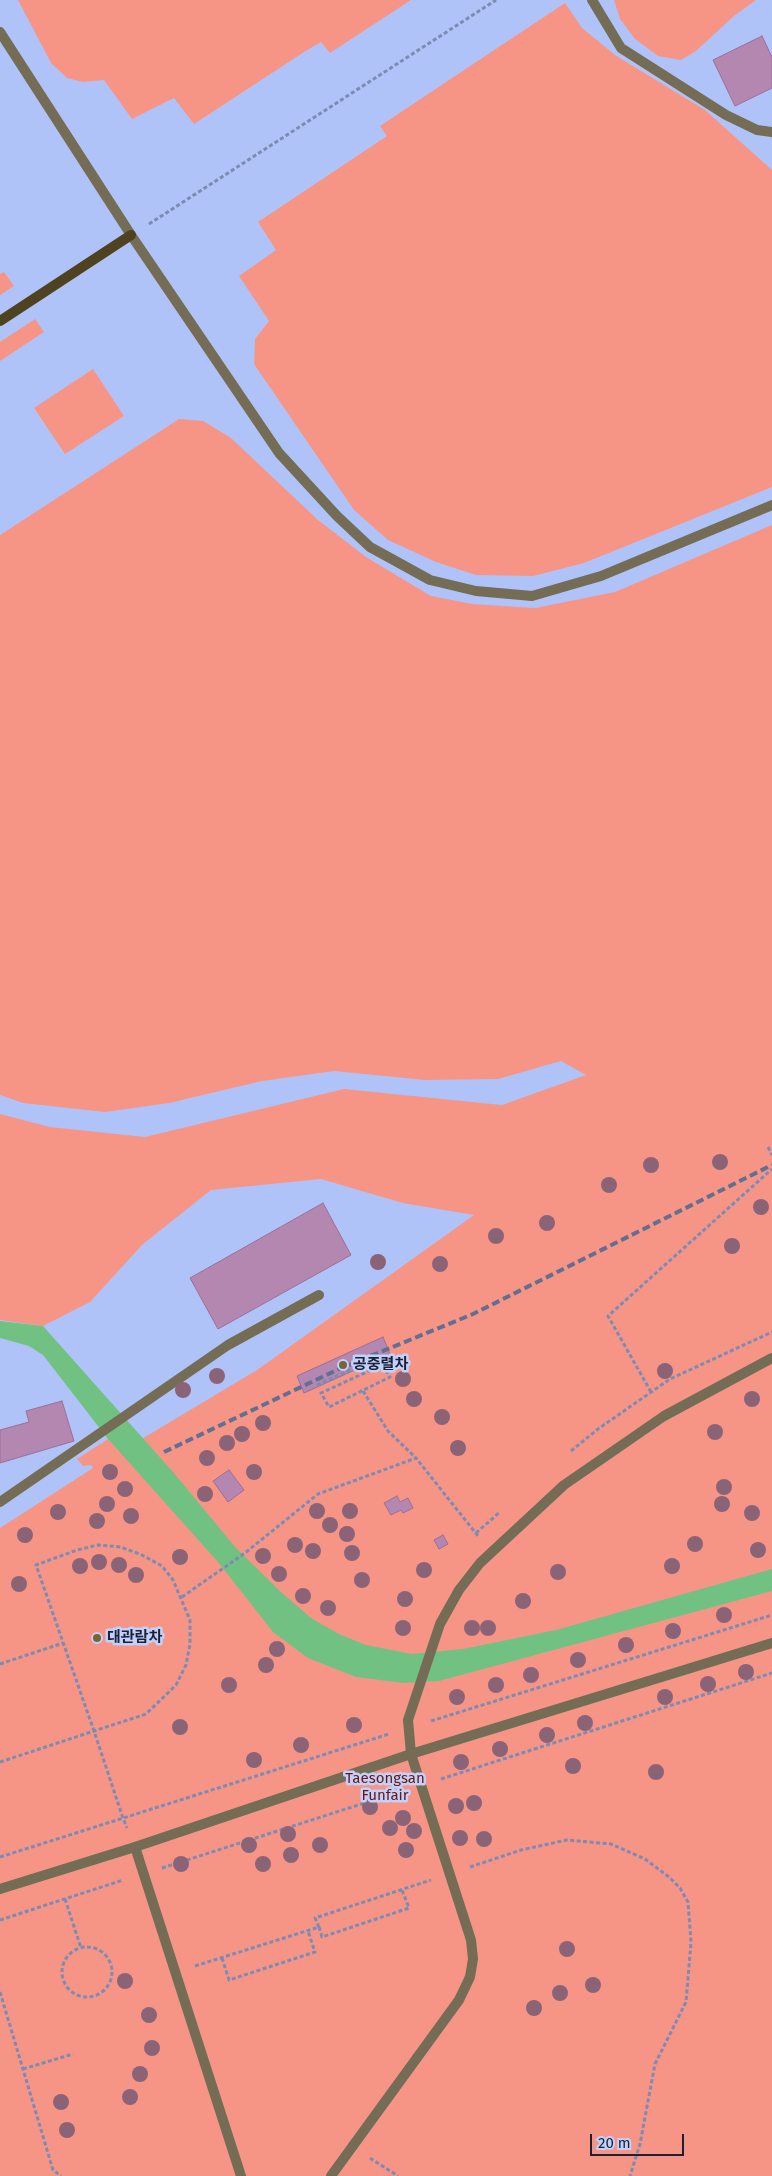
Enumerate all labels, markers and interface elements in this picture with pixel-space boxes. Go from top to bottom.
place label: 공중렬차 [353,1356,408,1374]
marker: 공중렬차 [337,1359,349,1371]
place label: 대관람차 [107,1629,162,1647]
marker: 대관람차 [91,1632,103,1644]
park label: Taesongsan Funfair [345,1770,425,1805]
scale bar [592,2124,686,2156]
text: 20 m [598,2134,631,2152]

